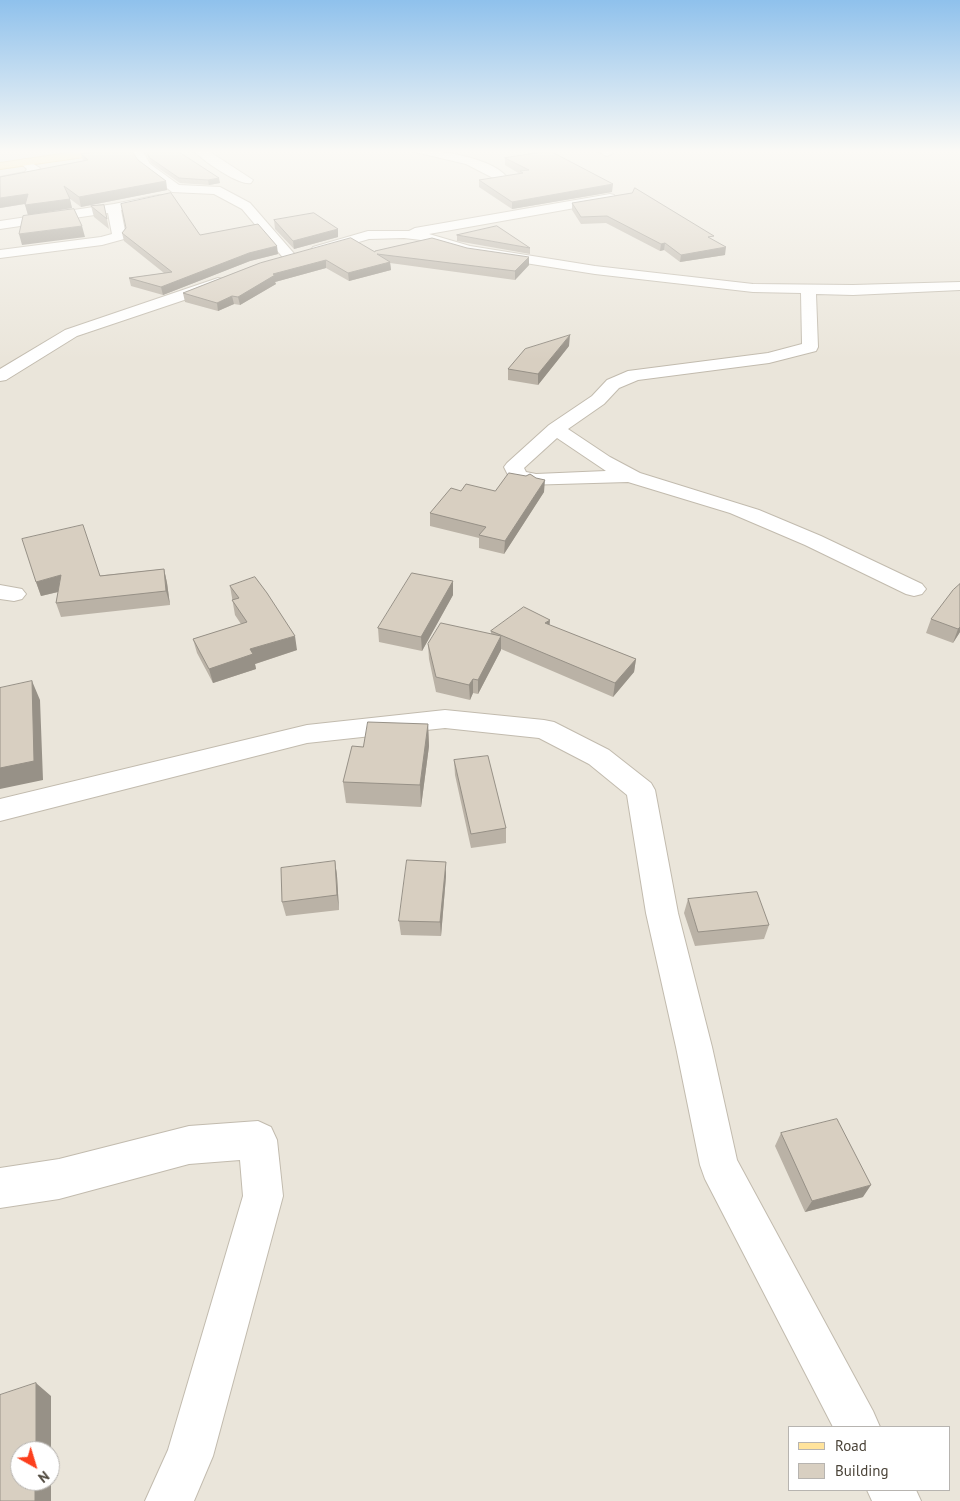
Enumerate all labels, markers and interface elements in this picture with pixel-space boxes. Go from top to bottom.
legend [788,1426,950,1491]
text: Road [835,1436,867,1455]
north arrow [10,1441,60,1491]
text: Building [835,1461,889,1480]
text: N [35,1467,53,1487]

